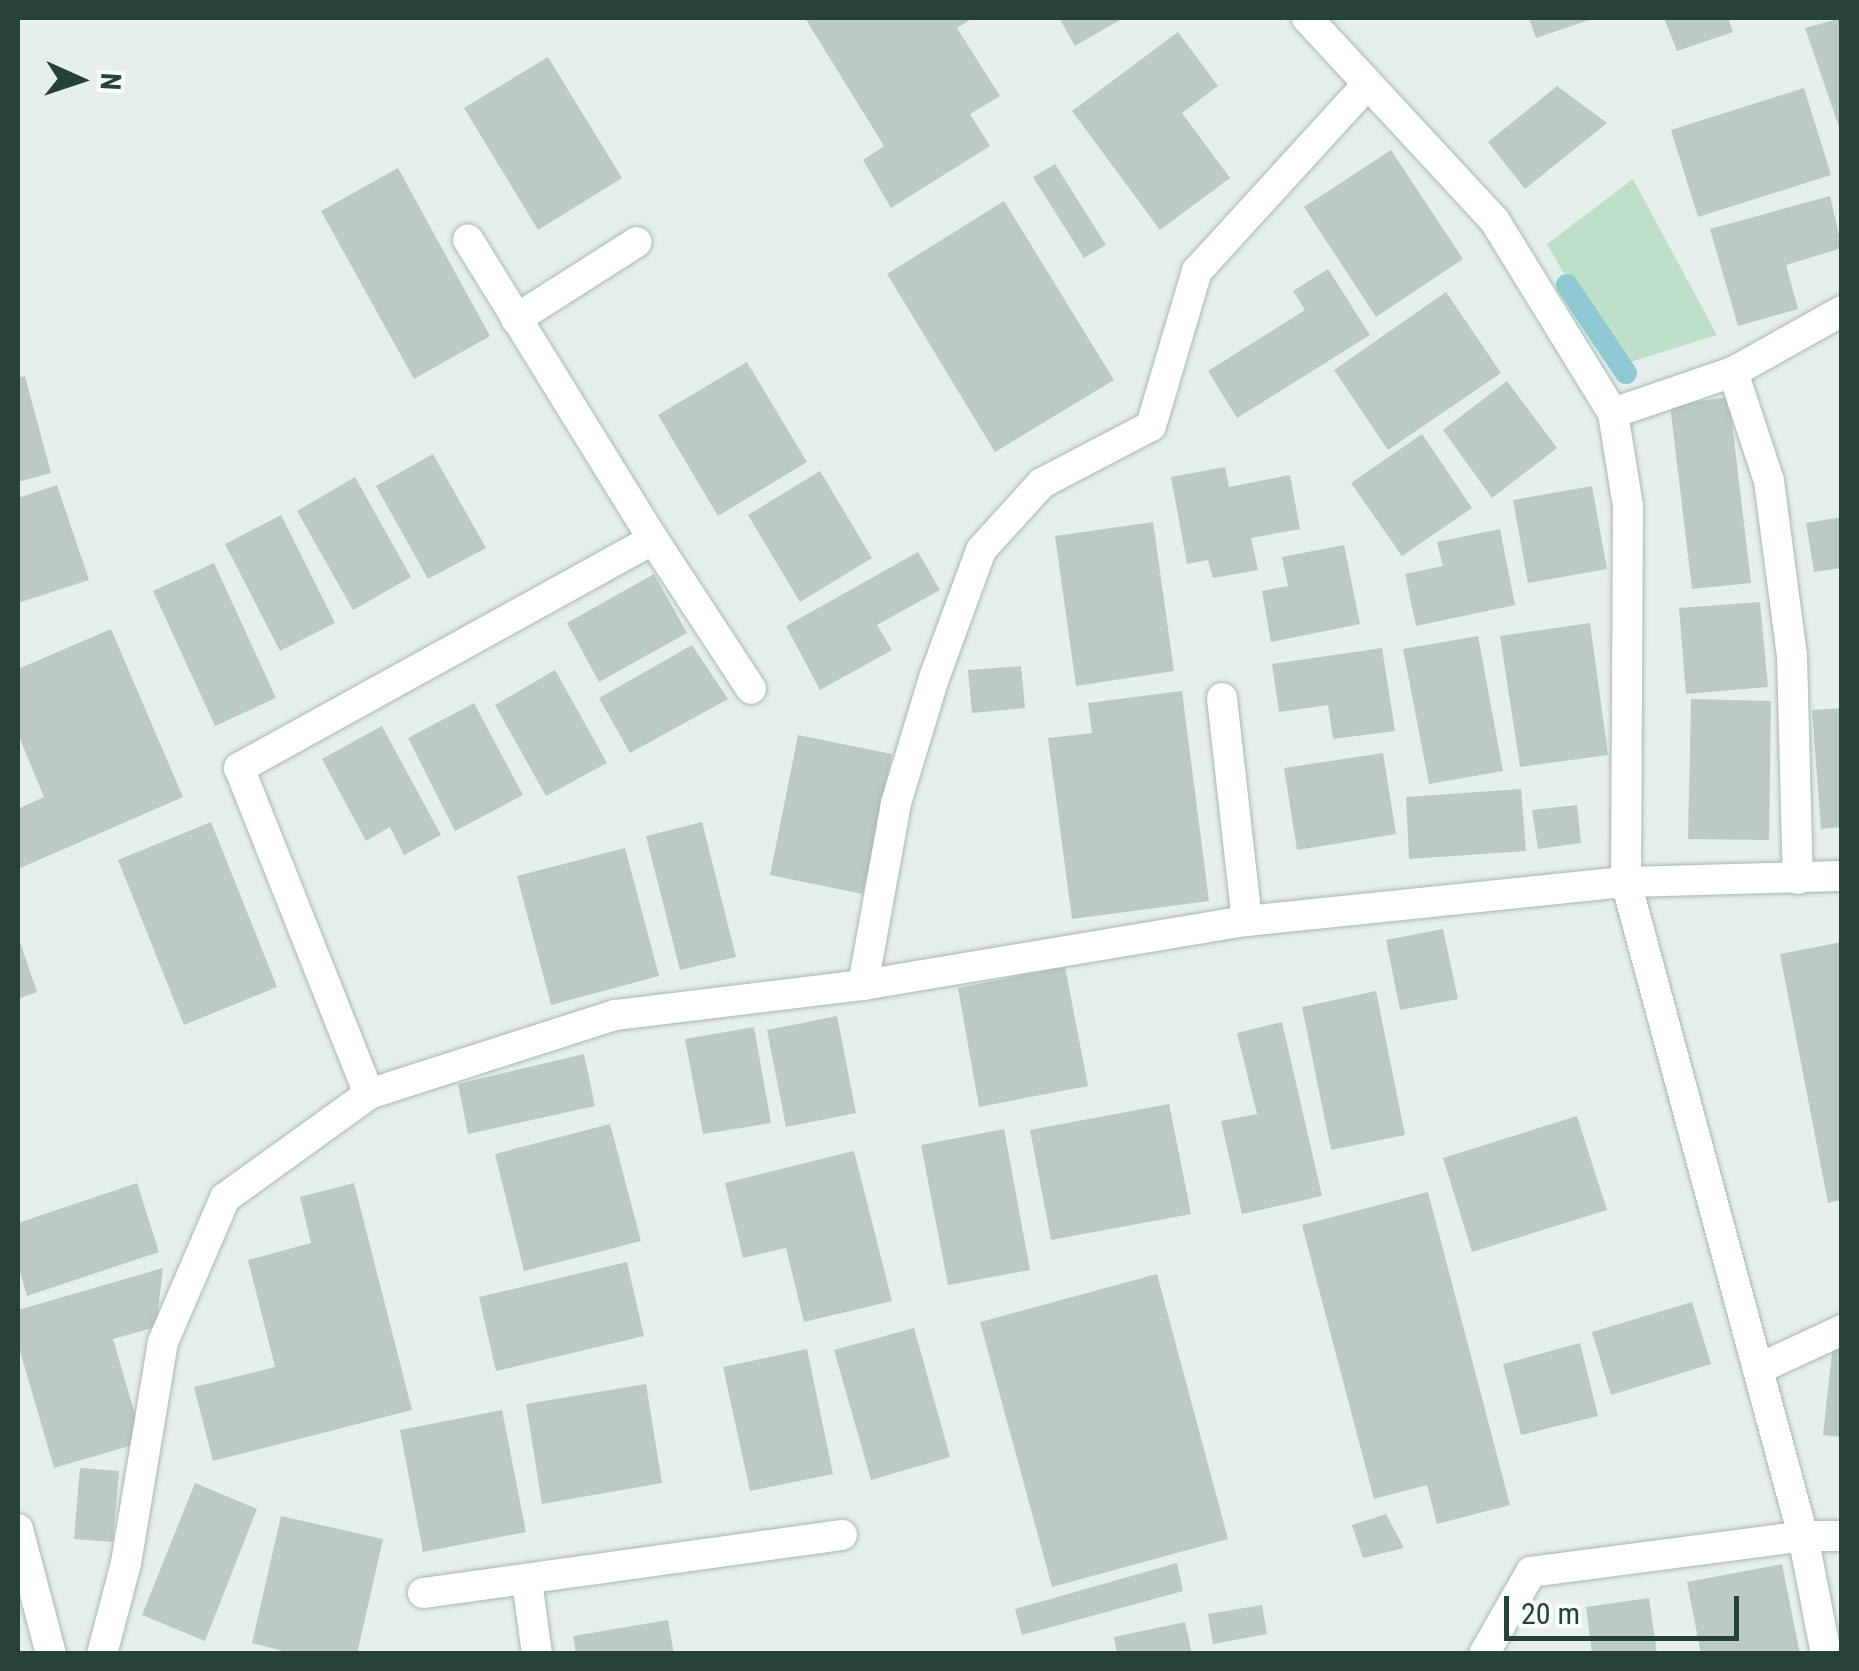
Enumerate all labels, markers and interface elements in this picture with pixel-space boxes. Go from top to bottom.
north arrow [30,30,130,130]
text: N [94,72,127,91]
scale bar [1509,1576,1744,1638]
text: 20 m [1521,1596,1580,1631]

